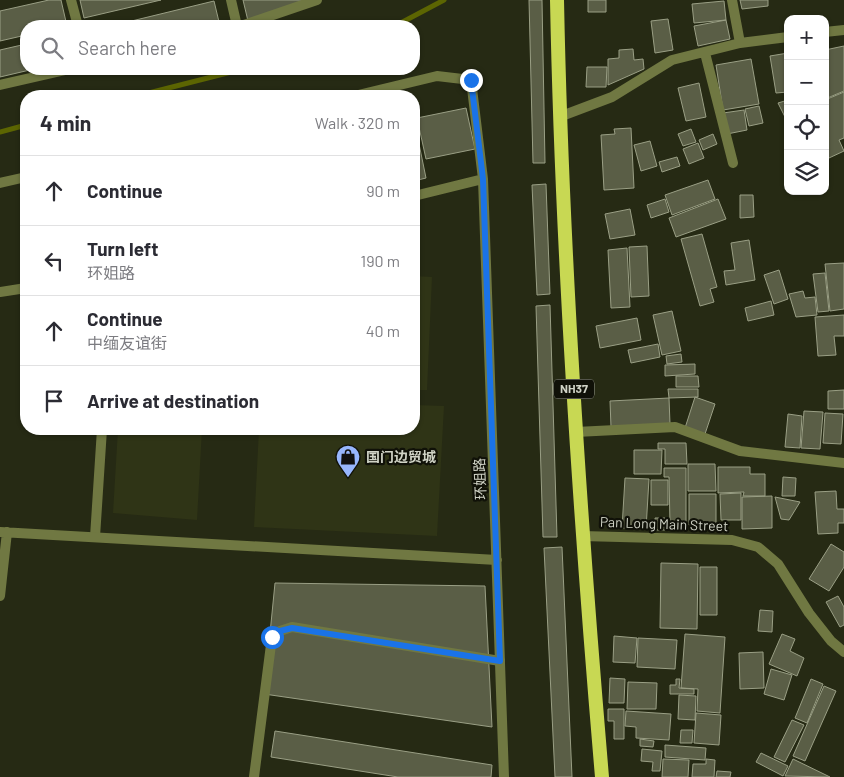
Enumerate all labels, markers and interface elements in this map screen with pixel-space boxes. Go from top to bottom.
map controls [784,15,829,195]
button: + [784,15,829,60]
search box [20,20,420,75]
icon: search [38,34,66,62]
text: Search here [78,36,177,59]
button: − [784,60,829,105]
route end [460,69,483,92]
button: locate [784,105,829,150]
text: 4 min [40,110,91,135]
text: Walk · 320 m [315,113,400,132]
button: layers [784,150,829,195]
icon: ahead [40,177,68,205]
text: Continue [87,179,163,202]
text: 90 m [366,181,400,200]
text: Turn left [87,237,158,260]
icon: left [40,247,68,275]
text: 190 m [361,251,400,270]
text: 环姐路 [87,263,135,282]
text: Continue [87,307,163,330]
icon: ahead [40,317,68,345]
text: 40 m [366,321,400,340]
text: 中缅友谊街 [87,333,167,352]
road number: NH37 [554,379,594,398]
icon: arrive [40,387,68,415]
text: Arrive at destination [87,389,259,412]
shop icon: 国门边贸城 [335,444,361,478]
place label: 国门边贸城 [366,448,436,465]
street label: 环姐路 [470,458,489,500]
street label: Pan Long Main Street [600,513,729,534]
route start [261,626,284,649]

